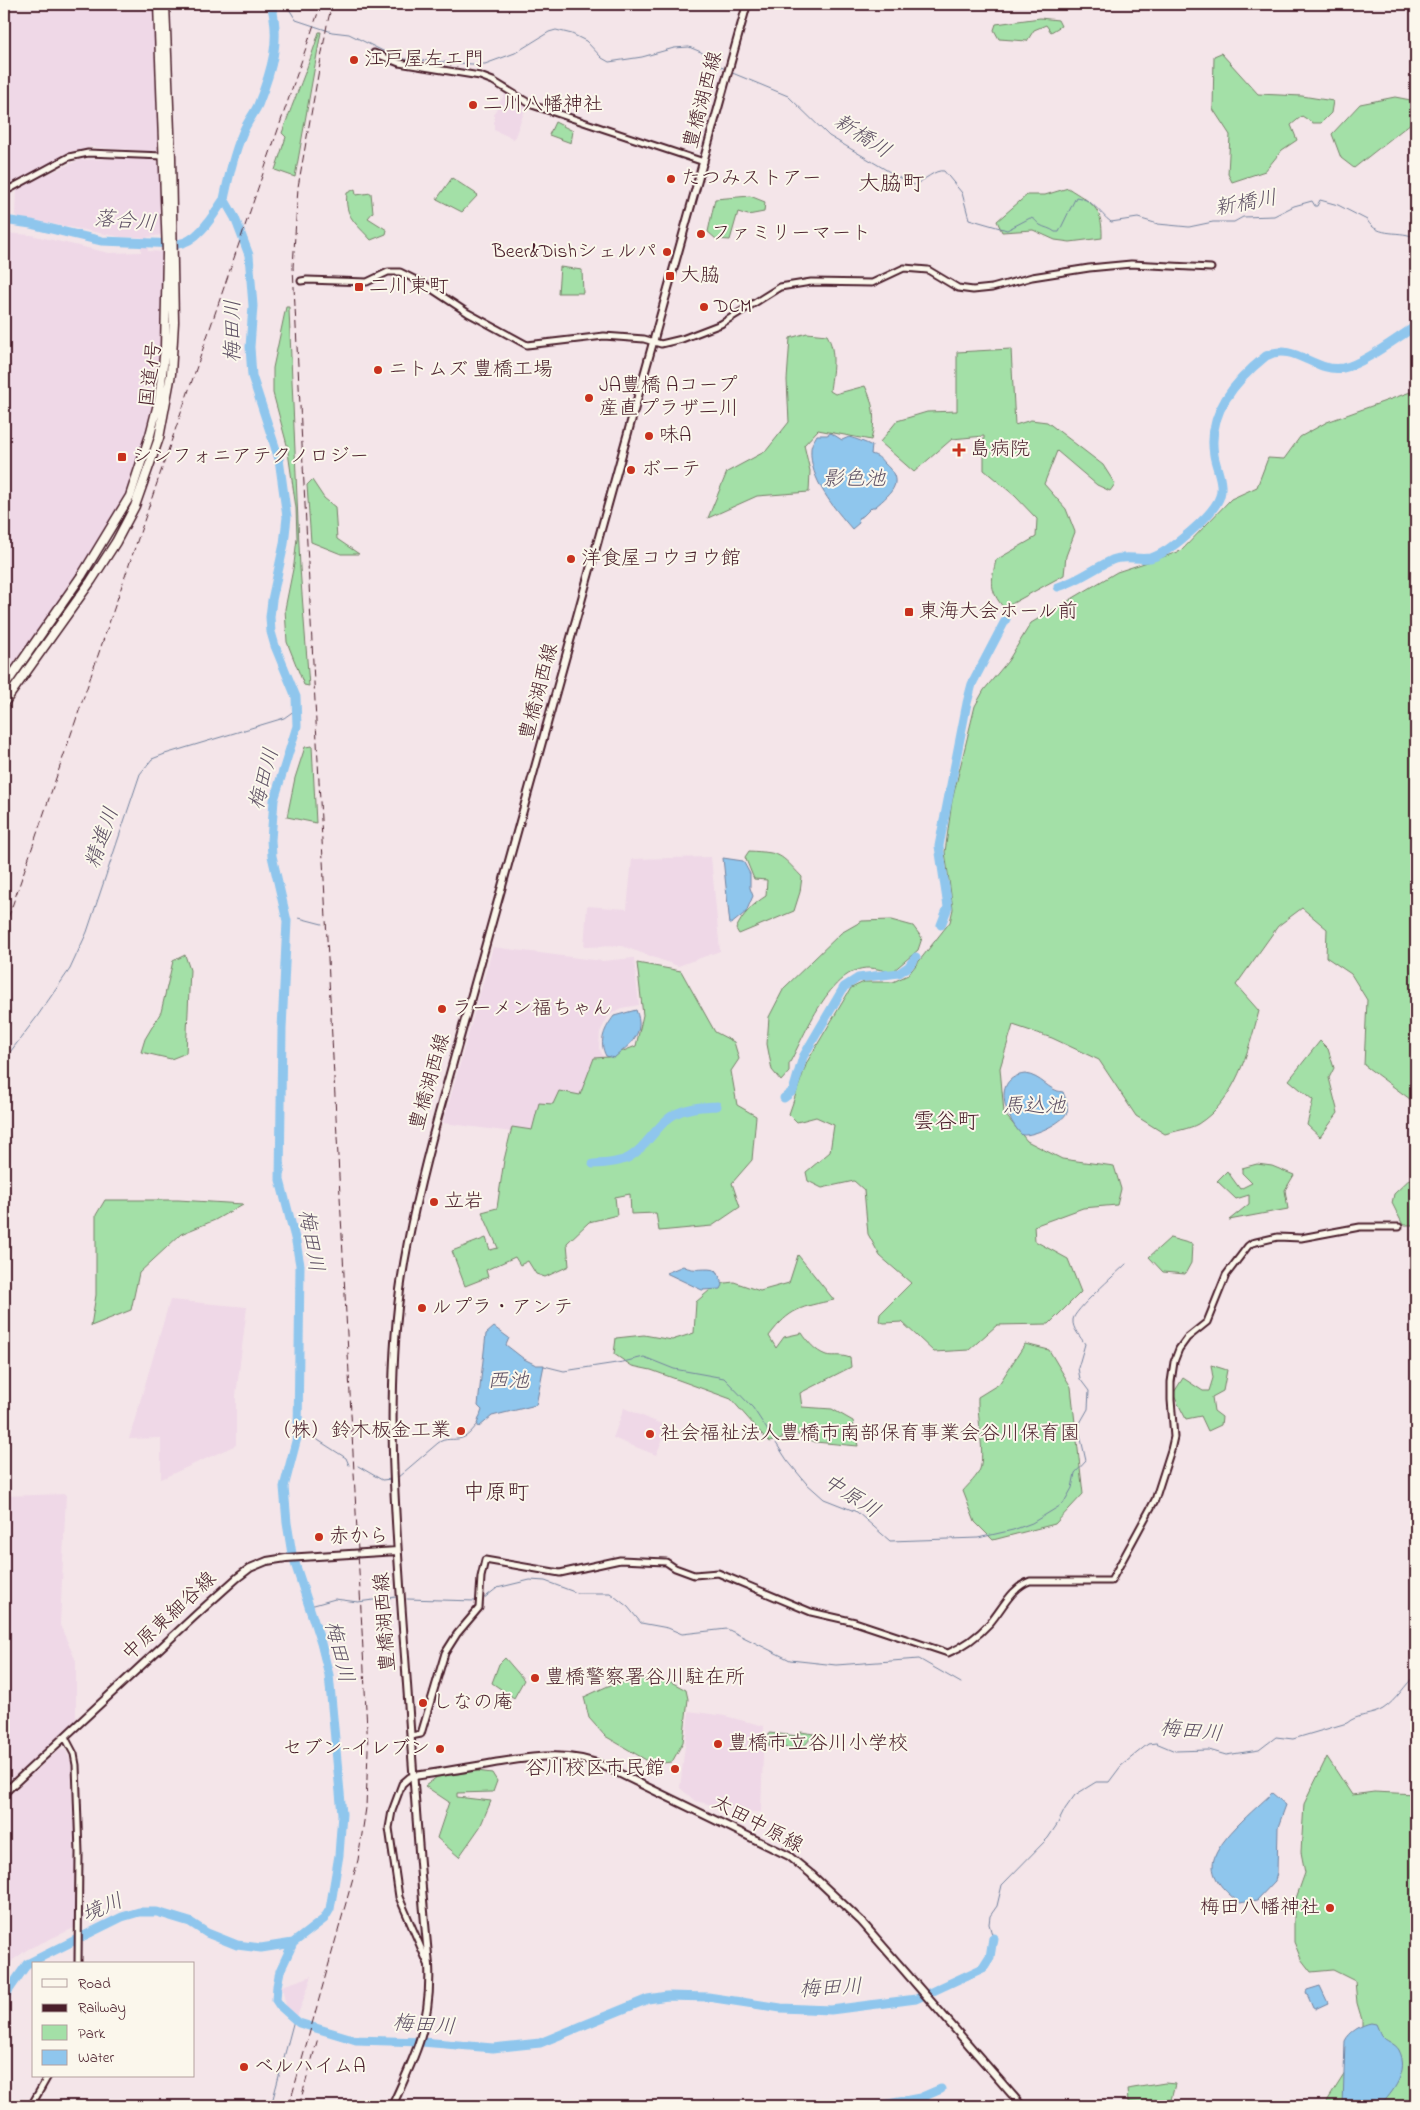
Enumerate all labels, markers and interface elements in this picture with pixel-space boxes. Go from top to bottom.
place label: 江戸屋左エ門 [364,46,484,75]
street label: 豊橋湖西線 [677,48,731,152]
marker: 江戸屋左エ門 [348,54,360,66]
place label: 二川八幡神社 [483,91,603,120]
marker: 二川八幡神社 [467,99,479,111]
water label: 新橋川 [827,107,897,167]
place label: たつみストアー [681,165,822,194]
district label: 大脇町 [858,169,924,201]
marker: たつみストアー [665,173,677,185]
water label: 新橋川 [1212,184,1280,224]
water label: 落合川 [92,204,158,240]
place label: ファミリーマート [711,220,871,249]
marker: ファミリーマート [695,228,707,240]
place label: Beer&Dishシェルパ [491,238,657,267]
marker: Beer&Dishシェルパ [661,246,673,258]
place label: 大脇 [680,262,720,291]
marker: 大脇 [664,270,676,282]
place label: 二川東町 [369,273,449,302]
marker: 二川東町 [353,281,365,293]
place label: DCM [713,293,752,322]
water label: 梅田川 [219,300,249,363]
marker: DCM [698,301,710,313]
street label: 国道1号 [134,339,170,409]
place label: ニトムズ 豊橋工場 [388,356,553,385]
marker: ニトムズ 豊橋工場 [372,364,384,376]
place label: JA豊橋 Aコープ 産直プラザ二川 [599,372,739,424]
marker: JA豊橋 Aコープ 産直プラザ二川 [583,392,595,404]
place label: 味A [659,422,691,451]
marker: 味A [643,430,655,442]
place label: 島病院 [970,436,1030,465]
place label: シンフォニアテクノロジー [132,443,369,472]
marker: 島病院 [952,443,966,457]
marker: シンフォニアテクノロジー [116,451,128,463]
place label: ボーテ [641,456,701,485]
marker: ボーテ [625,464,637,476]
water label: 影色池 [823,465,886,495]
place label: 洋食屋コウヨウ館 [581,545,741,574]
marker: 洋食屋コウヨウ館 [565,553,577,565]
place label: 東海大会ホール前 [919,598,1078,627]
marker: 東海大会ホール前 [903,606,915,618]
street label: 豊橋湖西線 [513,640,567,744]
water label: 梅田川 [242,745,288,813]
water label: 精進川 [79,803,127,873]
place label: ラーメン福ちゃん [452,995,612,1024]
marker: ラーメン福ちゃん [436,1003,448,1015]
street label: 豊橋湖西線 [403,1030,459,1134]
water label: 馬込池 [1003,1092,1066,1122]
district label: 雲谷町 [913,1107,979,1139]
place label: 立岩 [444,1188,484,1217]
marker: 立岩 [428,1196,440,1208]
water label: 梅田川 [290,1207,330,1275]
place label: ルプラ・アンテ [432,1294,573,1323]
marker: ルプラ・アンテ [416,1302,428,1314]
water label: 西池 [487,1367,530,1397]
place label: （株）鈴木板金工業 [271,1417,451,1446]
place label: 社会福祉法人豊橋市南部保育事業会谷川保育園 [660,1420,1080,1449]
marker: （株）鈴木板金工業 [455,1425,467,1437]
marker: 社会福祉法人豊橋市南部保育事業会谷川保育園 [644,1428,656,1440]
water label: 中原川 [816,1467,886,1527]
district label: 中原町 [463,1478,529,1510]
place label: 赤から [329,1523,389,1552]
marker: 赤から [313,1531,325,1543]
street label: 中原東細谷線 [116,1565,224,1669]
street label: 豊橋湖西線 [368,1571,404,1673]
water label: 梅田川 [316,1618,360,1686]
place label: 豊橋警察署谷川駐在所 [545,1664,745,1693]
marker: 豊橋警察署谷川駐在所 [529,1672,541,1684]
place label: しなの庵 [433,1689,513,1718]
marker: しなの庵 [417,1697,429,1709]
water label: 梅田川 [1158,1714,1224,1750]
place label: 豊橋市立谷川小学校 [728,1730,908,1759]
place label: セブン-イレブン [283,1735,430,1764]
marker: 豊橋市立谷川小学校 [712,1738,724,1750]
marker: セブン-イレブン [434,1743,446,1755]
place label: 谷川校区市民館 [525,1755,665,1784]
marker: 谷川校区市民館 [669,1763,681,1775]
street label: 太田中原線 [706,1789,808,1861]
water label: 境川 [78,1887,128,1931]
place label: 梅田八幡神社 [1200,1894,1320,1923]
marker: 梅田八幡神社 [1324,1902,1336,1914]
legend [32,1962,195,2078]
water label: 梅田川 [799,1972,863,2006]
text: Road [78,1973,111,1995]
text: Railway [78,1997,126,2020]
water label: 梅田川 [392,2009,456,2043]
text: Park [78,2023,106,2045]
text: Water [78,2047,114,2069]
place label: ベルハイムA [254,2053,366,2082]
marker: ベルハイムA [238,2061,250,2073]

